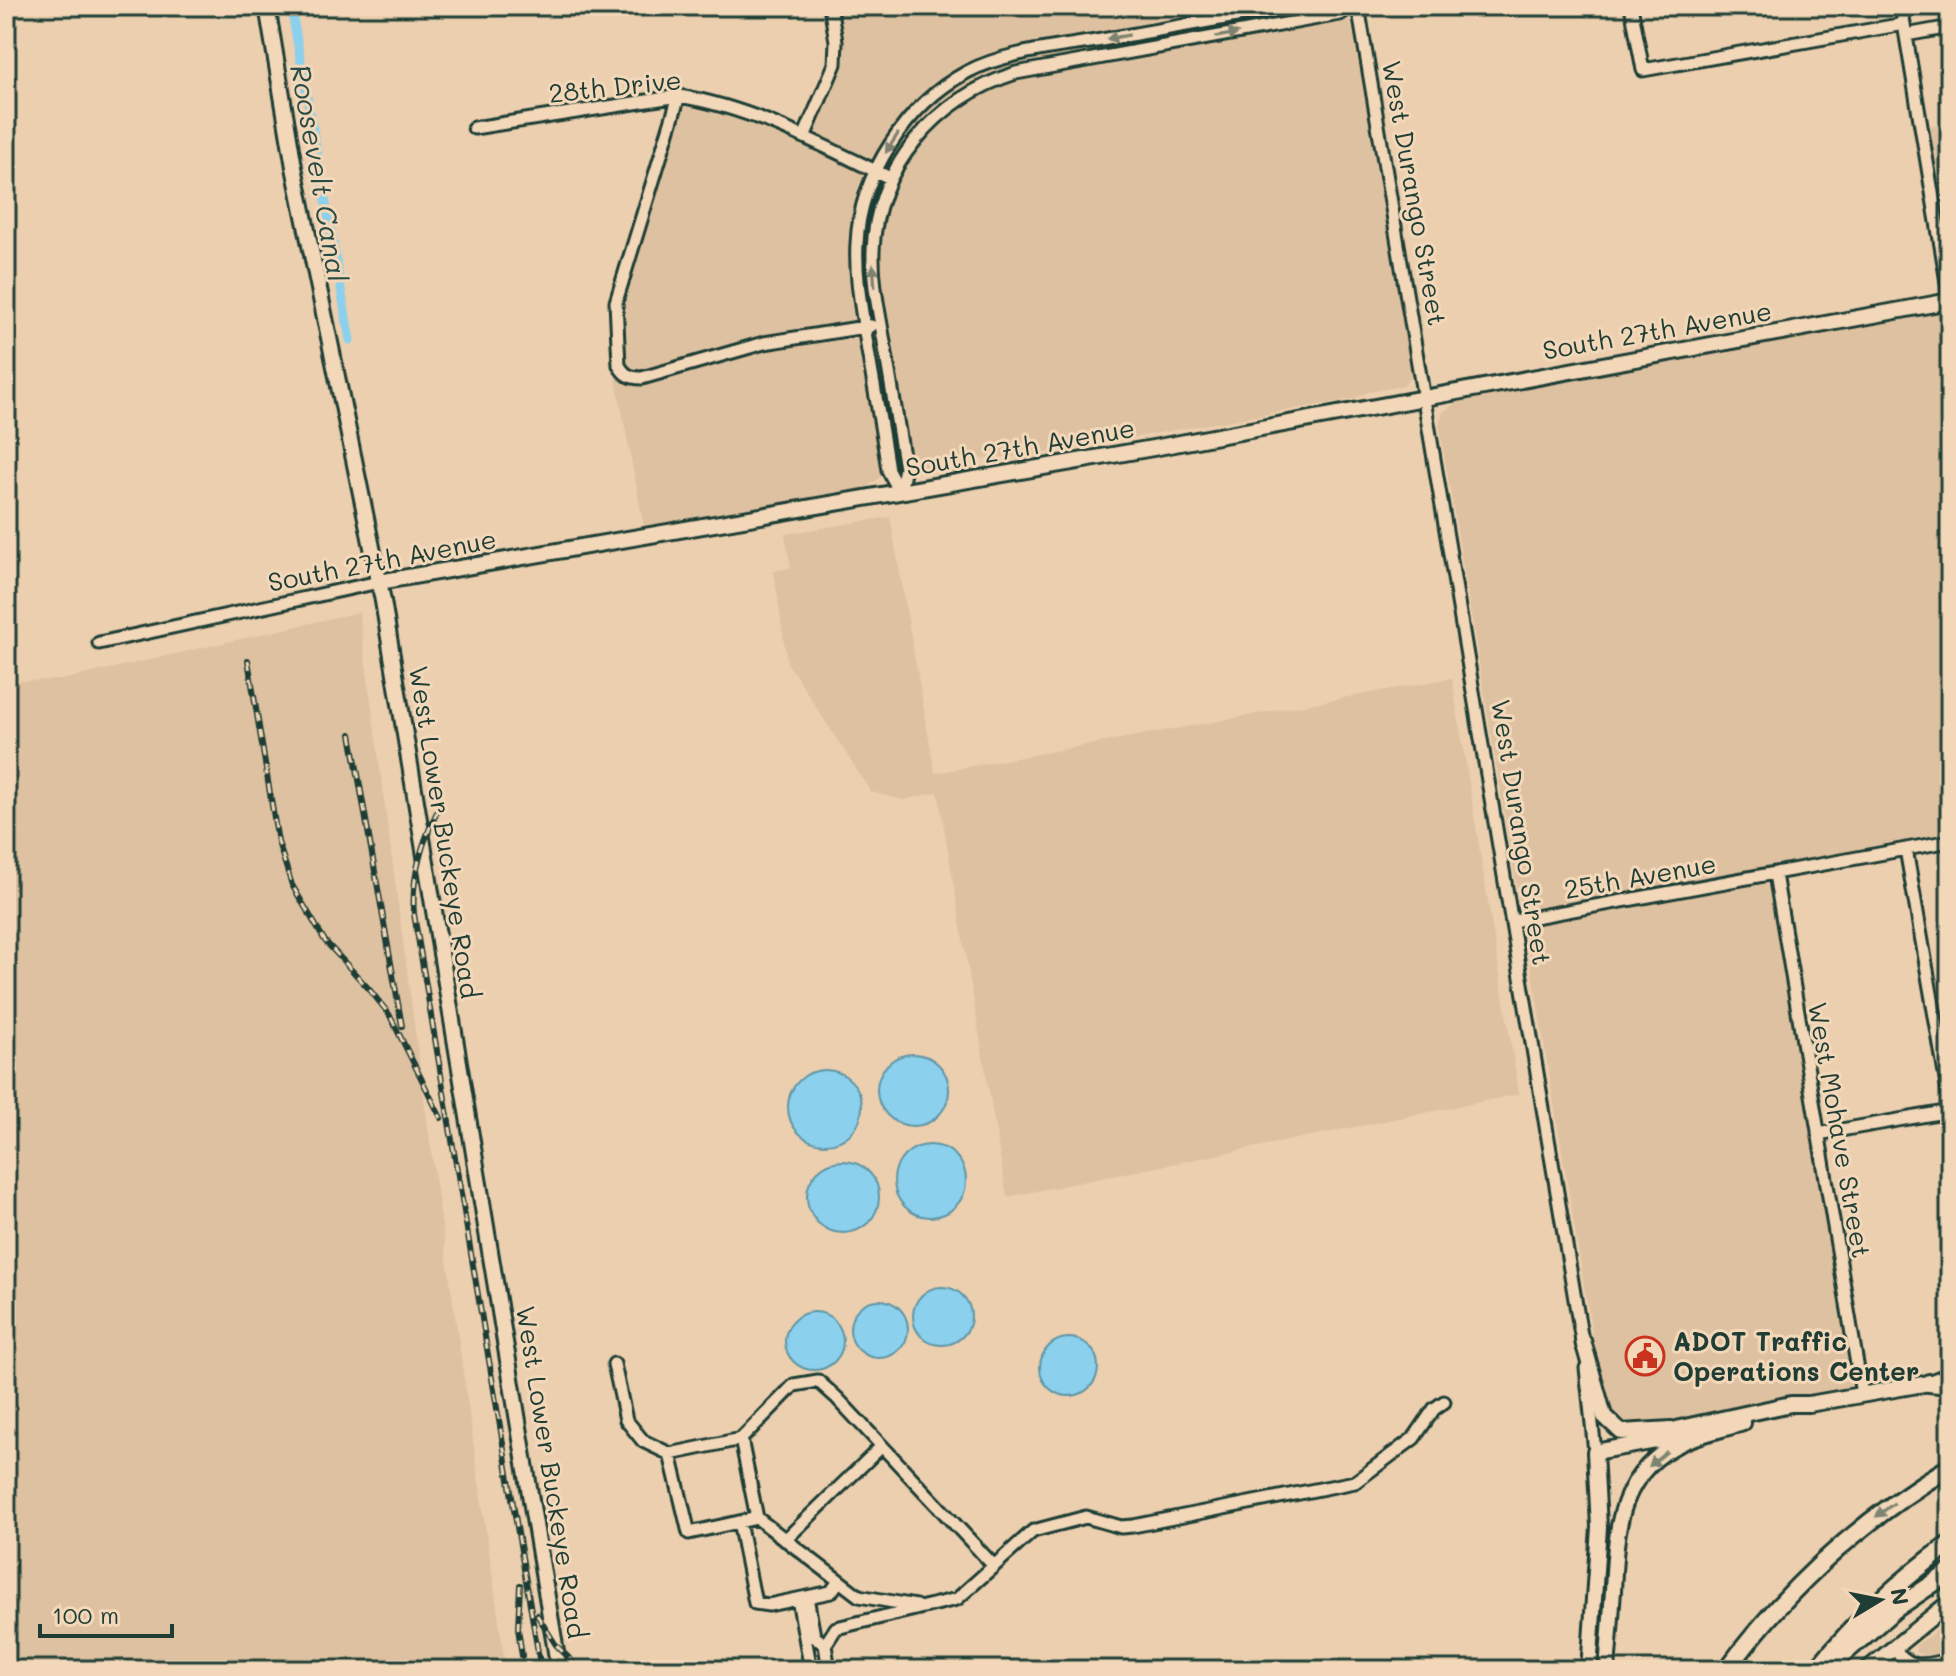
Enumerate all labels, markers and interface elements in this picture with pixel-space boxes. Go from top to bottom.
one-way arrow [1215,28,1240,40]
one-way arrow [1105,31,1130,43]
street label: West Durango Street [1375,58,1455,328]
water label: Roosevelt Canal [283,62,357,284]
street label: 28th Drive [547,62,683,110]
one-way arrow [885,133,900,154]
one-way arrow [868,263,881,288]
street label: South 27th Avenue [1540,293,1774,367]
street label: South 27th Avenue [903,410,1137,484]
street label: South 27th Avenue [265,521,499,599]
street label: West Lower Buckeye Road [402,663,488,1001]
street label: West Durango Street [1484,697,1560,967]
street label: 25th Avenue [1561,846,1719,906]
street label: West Mohave Street [1801,999,1879,1261]
street label: West Lower Buckeye Road [509,1303,595,1641]
place label: ADOT Traffic Operations Center [1673,1324,1919,1388]
public building icon: ADOT Traffic Operations Center [1624,1335,1666,1377]
one-way arrow [1648,1450,1668,1467]
one-way arrow [1875,1501,1895,1517]
north arrow [1840,1560,1920,1640]
text: N [1884,1586,1916,1607]
scale bar [40,1588,172,1638]
text: 100 m [52,1599,119,1630]

